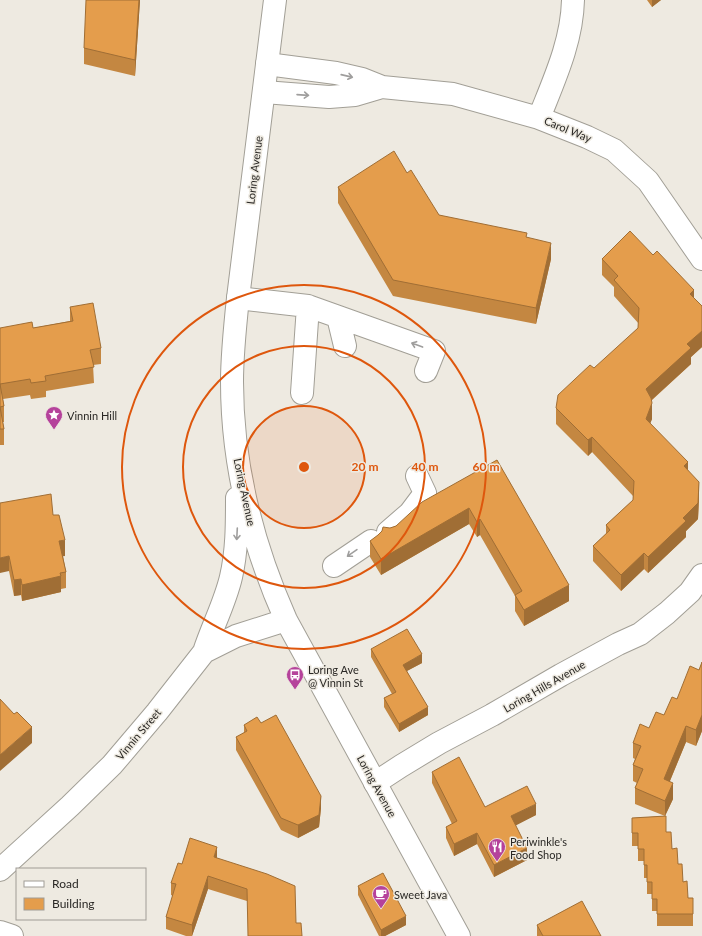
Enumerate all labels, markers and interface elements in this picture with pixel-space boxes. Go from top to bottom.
one-way arrow [340,72,353,80]
one-way arrow [296,91,309,98]
street label: Carol Way [542,114,594,144]
street label: Loring Avenue [243,135,265,205]
one-way arrow [410,341,423,348]
place icon: Vinnin Hill [44,405,64,430]
place label: Vinnin Hill [67,409,117,422]
street label: Loring Avenue [231,457,259,527]
text: 20 m [352,459,378,474]
text: 40 m [412,459,438,474]
text: 60 m [473,459,499,474]
centre of rings [297,460,311,474]
one-way arrow [233,527,240,540]
one-way arrow [347,549,358,557]
street label: Loring Hills Avenue [501,657,588,715]
place label: Loring Ave @ Vinnin St [308,663,363,689]
bus stop icon: Loring Ave @ Vinnin St [285,665,305,690]
street label: Vinnin Street [113,706,163,762]
street label: Loring Avenue [355,753,399,819]
place label: Periwinkle's Food Shop [510,835,567,861]
restaurant icon: Periwinkle's Food Shop [487,837,507,862]
legend [16,868,146,920]
text: Road [52,876,79,891]
cafe icon: Sweet Java [371,884,391,909]
place label: Sweet Java [394,888,447,901]
text: Building [52,896,95,911]

